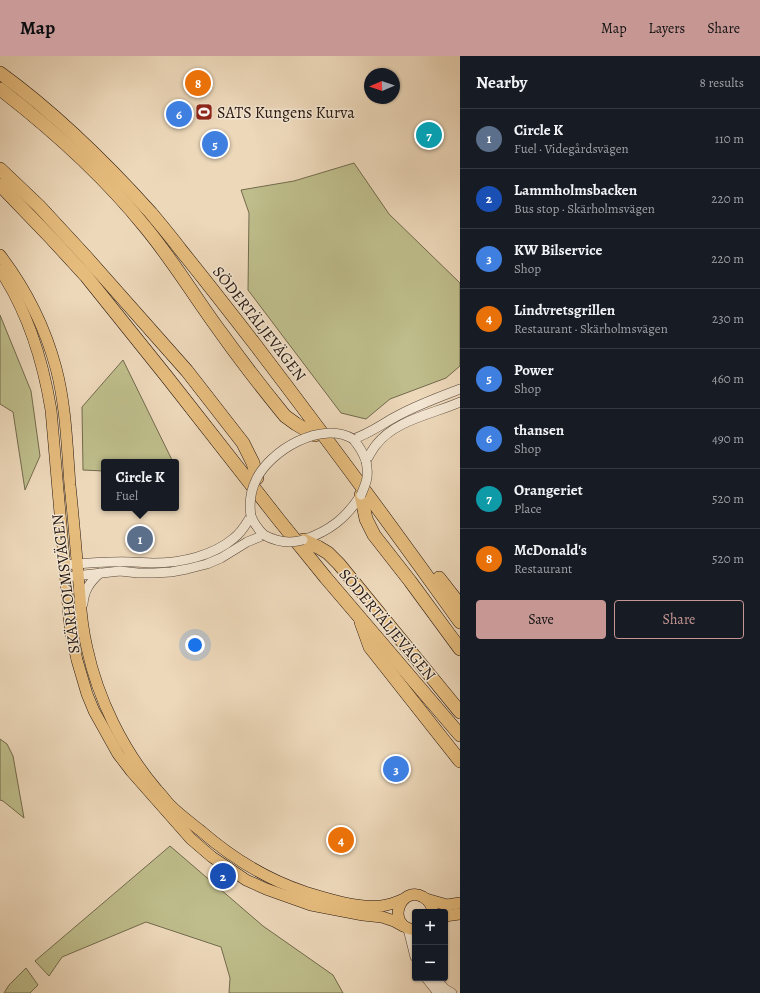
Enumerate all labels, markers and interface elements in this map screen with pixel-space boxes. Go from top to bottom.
text: Map [20,15,55,41]
text: Map [601,19,627,38]
text: Layers [649,19,685,38]
text: Share [707,19,740,38]
pin: 8 [185,68,211,98]
north arrow [364,68,400,104]
text: Nearby [476,71,527,94]
text: 8 results [700,74,744,91]
pin: 6 [166,99,192,129]
sports icon: SATS Kungens Kurva [194,102,214,122]
place label: SATS Kungens Kurva [217,102,355,124]
pin: 7 [416,120,442,150]
text: Circle K [514,120,563,140]
pin: 5 [202,129,228,159]
text: 1 [487,130,491,147]
text: 110 m [715,130,744,147]
text: Fuel · Videgårdsvägen [514,140,629,157]
text: Lammholmsbacken [514,180,637,200]
text: 2 [486,190,492,207]
text: 220 m [711,190,744,207]
text: Bus stop · Skärholmsvägen [514,200,655,217]
text: KW Bilservice [514,240,603,260]
text: 3 [486,250,492,267]
text: 220 m [711,250,744,267]
text: Shop [514,260,541,277]
street label: SÖDERTÄLJEVÄGEN [207,262,311,386]
text: Lindvretsgrillen [514,300,615,320]
text: 4 [486,310,492,327]
text: 230 m [712,310,744,327]
text: Restaurant · Skärholmsvägen [514,320,668,337]
text: Power [514,360,554,380]
text: 5 [486,370,492,387]
text: 460 m [712,370,744,387]
text: Shop [514,380,541,397]
text: thansen [514,420,564,440]
text: 6 [486,430,492,447]
text: 490 m [712,430,744,447]
text: Shop [514,440,541,457]
popup [101,459,179,511]
text: Circle K [115,467,165,487]
text: Orangeriet [514,480,583,500]
text: Fuel [115,487,138,504]
text: 7 [486,490,492,507]
text: 520 m [712,490,744,507]
text: Place [514,500,542,517]
street label: SKÄRHOLMSVÄGEN [47,513,85,655]
pin: 1 [127,524,153,554]
text: McDonald's [514,540,587,560]
text: 8 [486,550,492,567]
text: 520 m [712,550,744,567]
text: Restaurant [514,560,572,577]
street label: SÖDERTÄLJEVÄGEN [334,564,441,685]
button: Save [476,600,606,639]
button: Share [614,600,744,639]
your location [185,635,205,655]
pin: 3 [383,754,409,784]
pin: 4 [328,825,354,855]
pin: 2 [210,861,236,891]
map controls [412,909,448,981]
button: + [412,909,448,945]
button: − [412,945,448,981]

